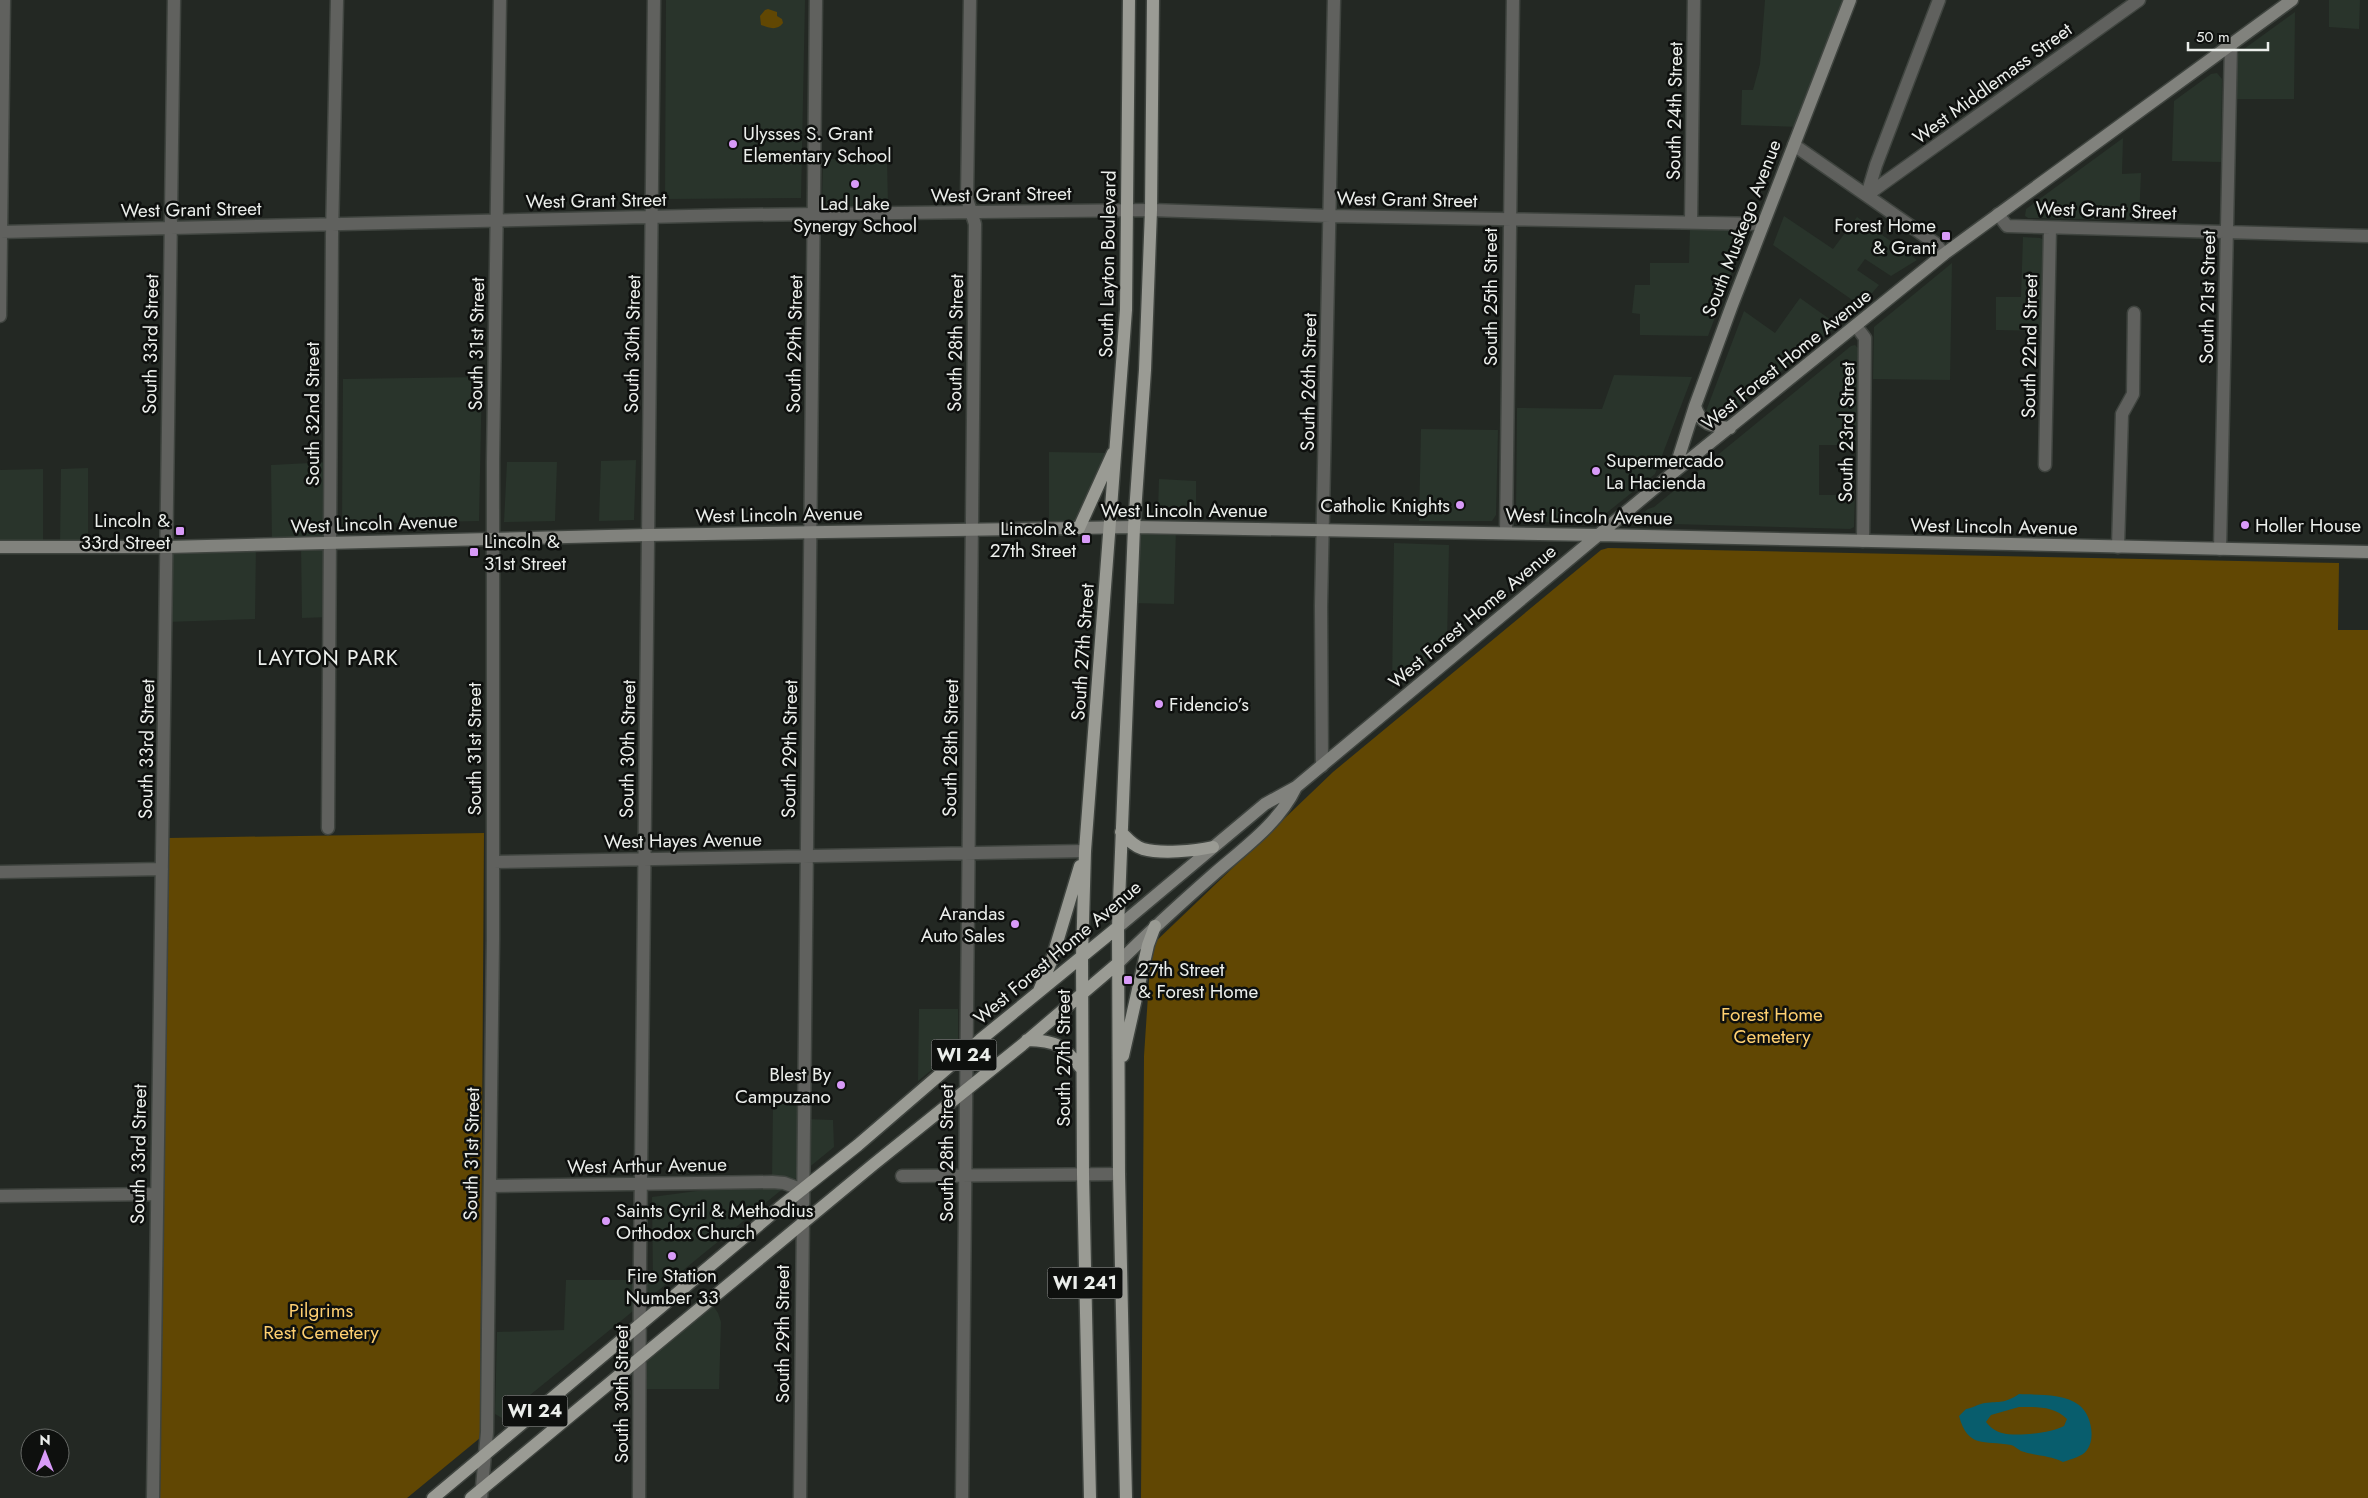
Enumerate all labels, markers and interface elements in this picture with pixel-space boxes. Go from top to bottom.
street label: West Middlemass Street [1907,16,2078,151]
scale bar [2188,20,2268,52]
text: 50 m [2196,26,2230,48]
street label: South 24th Street [1660,41,1689,180]
place label: Ulysses S. Grant Elementary School [743,120,892,169]
street label: South Muskego Avenue [1695,135,1788,321]
marker: Ulysses S. Grant Elementary School [727,138,739,150]
street label: South Layton Boulevard [1092,170,1123,358]
marker: Lad Lake Synergy School [849,178,861,190]
street label: West Grant Street [930,180,1072,209]
street label: West Grant Street [1336,185,1478,214]
street label: West Grant Street [525,186,667,215]
place label: Lad Lake Synergy School [793,190,917,239]
street label: West Grant Street [120,195,262,224]
street label: West Grant Street [2035,195,2177,226]
place label: Forest Home & Grant [1834,212,1936,261]
street label: South 25th Street [1477,228,1504,366]
marker: Forest Home & Grant [1940,230,1952,242]
street label: South 21st Street [2193,230,2222,364]
street label: South 33rd Street [136,273,165,414]
street label: South 28th Street [941,273,970,412]
street label: South 22nd Street [2015,273,2044,418]
street label: South 30th Street [618,274,647,413]
street label: South 29th Street [780,274,809,413]
street label: South 31st Street [462,277,491,411]
street label: West Forest Home Avenue [1696,282,1877,436]
street label: South 26th Street [1294,312,1323,451]
street label: South 32nd Street [299,342,326,486]
street label: South 23rd Street [1832,361,1861,503]
place label: Supermercado La Hacienda [1606,447,1724,496]
marker: Supermercado La Hacienda [1590,465,1602,477]
place label: Catholic Knights [1320,492,1450,519]
street label: West Lincoln Avenue [1100,497,1268,524]
marker: Catholic Knights [1454,499,1466,511]
street label: West Lincoln Avenue [695,500,863,529]
street label: West Lincoln Avenue [1505,502,1673,531]
place label: Lincoln & 33rd Street [81,507,170,556]
street label: West Lincoln Avenue [290,507,458,540]
street label: West Lincoln Avenue [1910,512,2078,541]
place label: Holler House [2255,512,2361,539]
place label: Lincoln & 27th Street [990,515,1076,564]
marker: Holler House [2239,519,2251,531]
marker: Lincoln & 33rd Street [174,525,186,537]
place label: Lincoln & 31st Street [484,528,567,577]
marker: Lincoln & 27th Street [1080,533,1092,545]
street label: West Forest Home Avenue [1383,538,1562,695]
marker: Lincoln & 31st Street [468,546,480,558]
street label: South 27th Street [1064,582,1101,721]
district label: LAYTON PARK [257,643,399,673]
street label: South 33rd Street [132,678,161,819]
street label: South 28th Street [936,678,965,817]
street label: South 30th Street [613,679,642,818]
street label: South 29th Street [775,679,804,818]
street label: South 31st Street [461,682,488,816]
place label: Fidencio’s [1169,691,1249,718]
marker: Fidencio’s [1153,698,1165,710]
street label: West Hayes Avenue [604,826,762,855]
street label: West Forest Home Avenue [968,874,1147,1031]
place label: Arandas Auto Sales [921,900,1005,949]
marker: Arandas Auto Sales [1009,918,1021,930]
place label: 27th Street & Forest Home [1138,956,1259,1005]
marker: 27th Street & Forest Home [1122,974,1134,986]
street label: South 27th Street [1050,989,1077,1127]
park label: Forest Home Cemetery [1721,1001,1823,1050]
road number: WI 24 [932,1040,996,1070]
place label: Blest By Campuzano [735,1061,832,1110]
marker: Blest By Campuzano [835,1079,847,1091]
street label: South 33rd Street [124,1083,153,1224]
street label: South 28th Street [933,1084,960,1222]
street label: South 31st Street [457,1087,486,1221]
street label: West Arthur Avenue [567,1151,727,1180]
place label: Saints Cyril & Methodius Orthodox Church [616,1197,814,1246]
marker: Saints Cyril & Methodius Orthodox Church [600,1215,612,1227]
marker: Fire Station Number 33 [666,1250,678,1262]
place label: Fire Station Number 33 [625,1262,719,1311]
street label: South 29th Street [769,1264,796,1403]
road number: WI 241 [1048,1268,1122,1299]
park label: Pilgrims Rest Cemetery [263,1297,379,1346]
street label: South 30th Street [608,1324,635,1463]
road number: WI 24 [502,1395,568,1426]
north arrow [20,1428,70,1478]
text: N [39,1430,51,1450]

